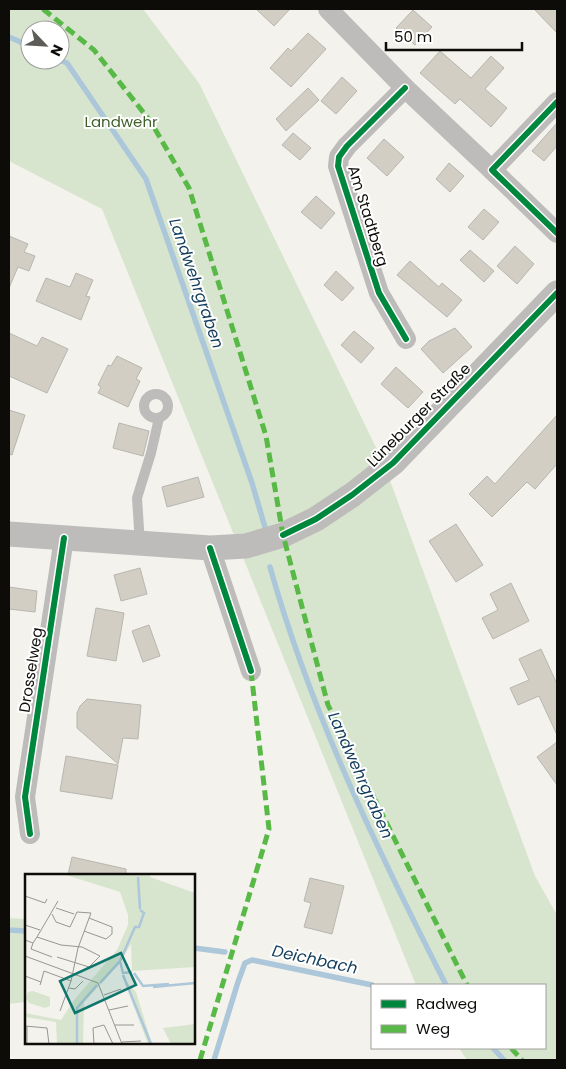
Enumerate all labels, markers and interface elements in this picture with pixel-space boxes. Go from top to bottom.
north arrow [20,20,70,70]
scale bar [386,20,522,52]
text: 50 m [394,26,432,47]
text: N [45,41,68,59]
park label: Landwehr [84,111,158,132]
street label: Am Stadtberg [343,163,394,269]
water label: Landwehrgraben [163,215,230,351]
street label: Lüneburger Straße [362,358,475,471]
street label: Drosselweg [13,626,48,714]
water label: Landwehrgraben [322,708,399,842]
inset map [25,874,195,1044]
water label: Deichbach [270,939,360,980]
legend [371,984,546,1049]
text: Radweg [416,993,477,1014]
text: Weg [416,1018,450,1039]

